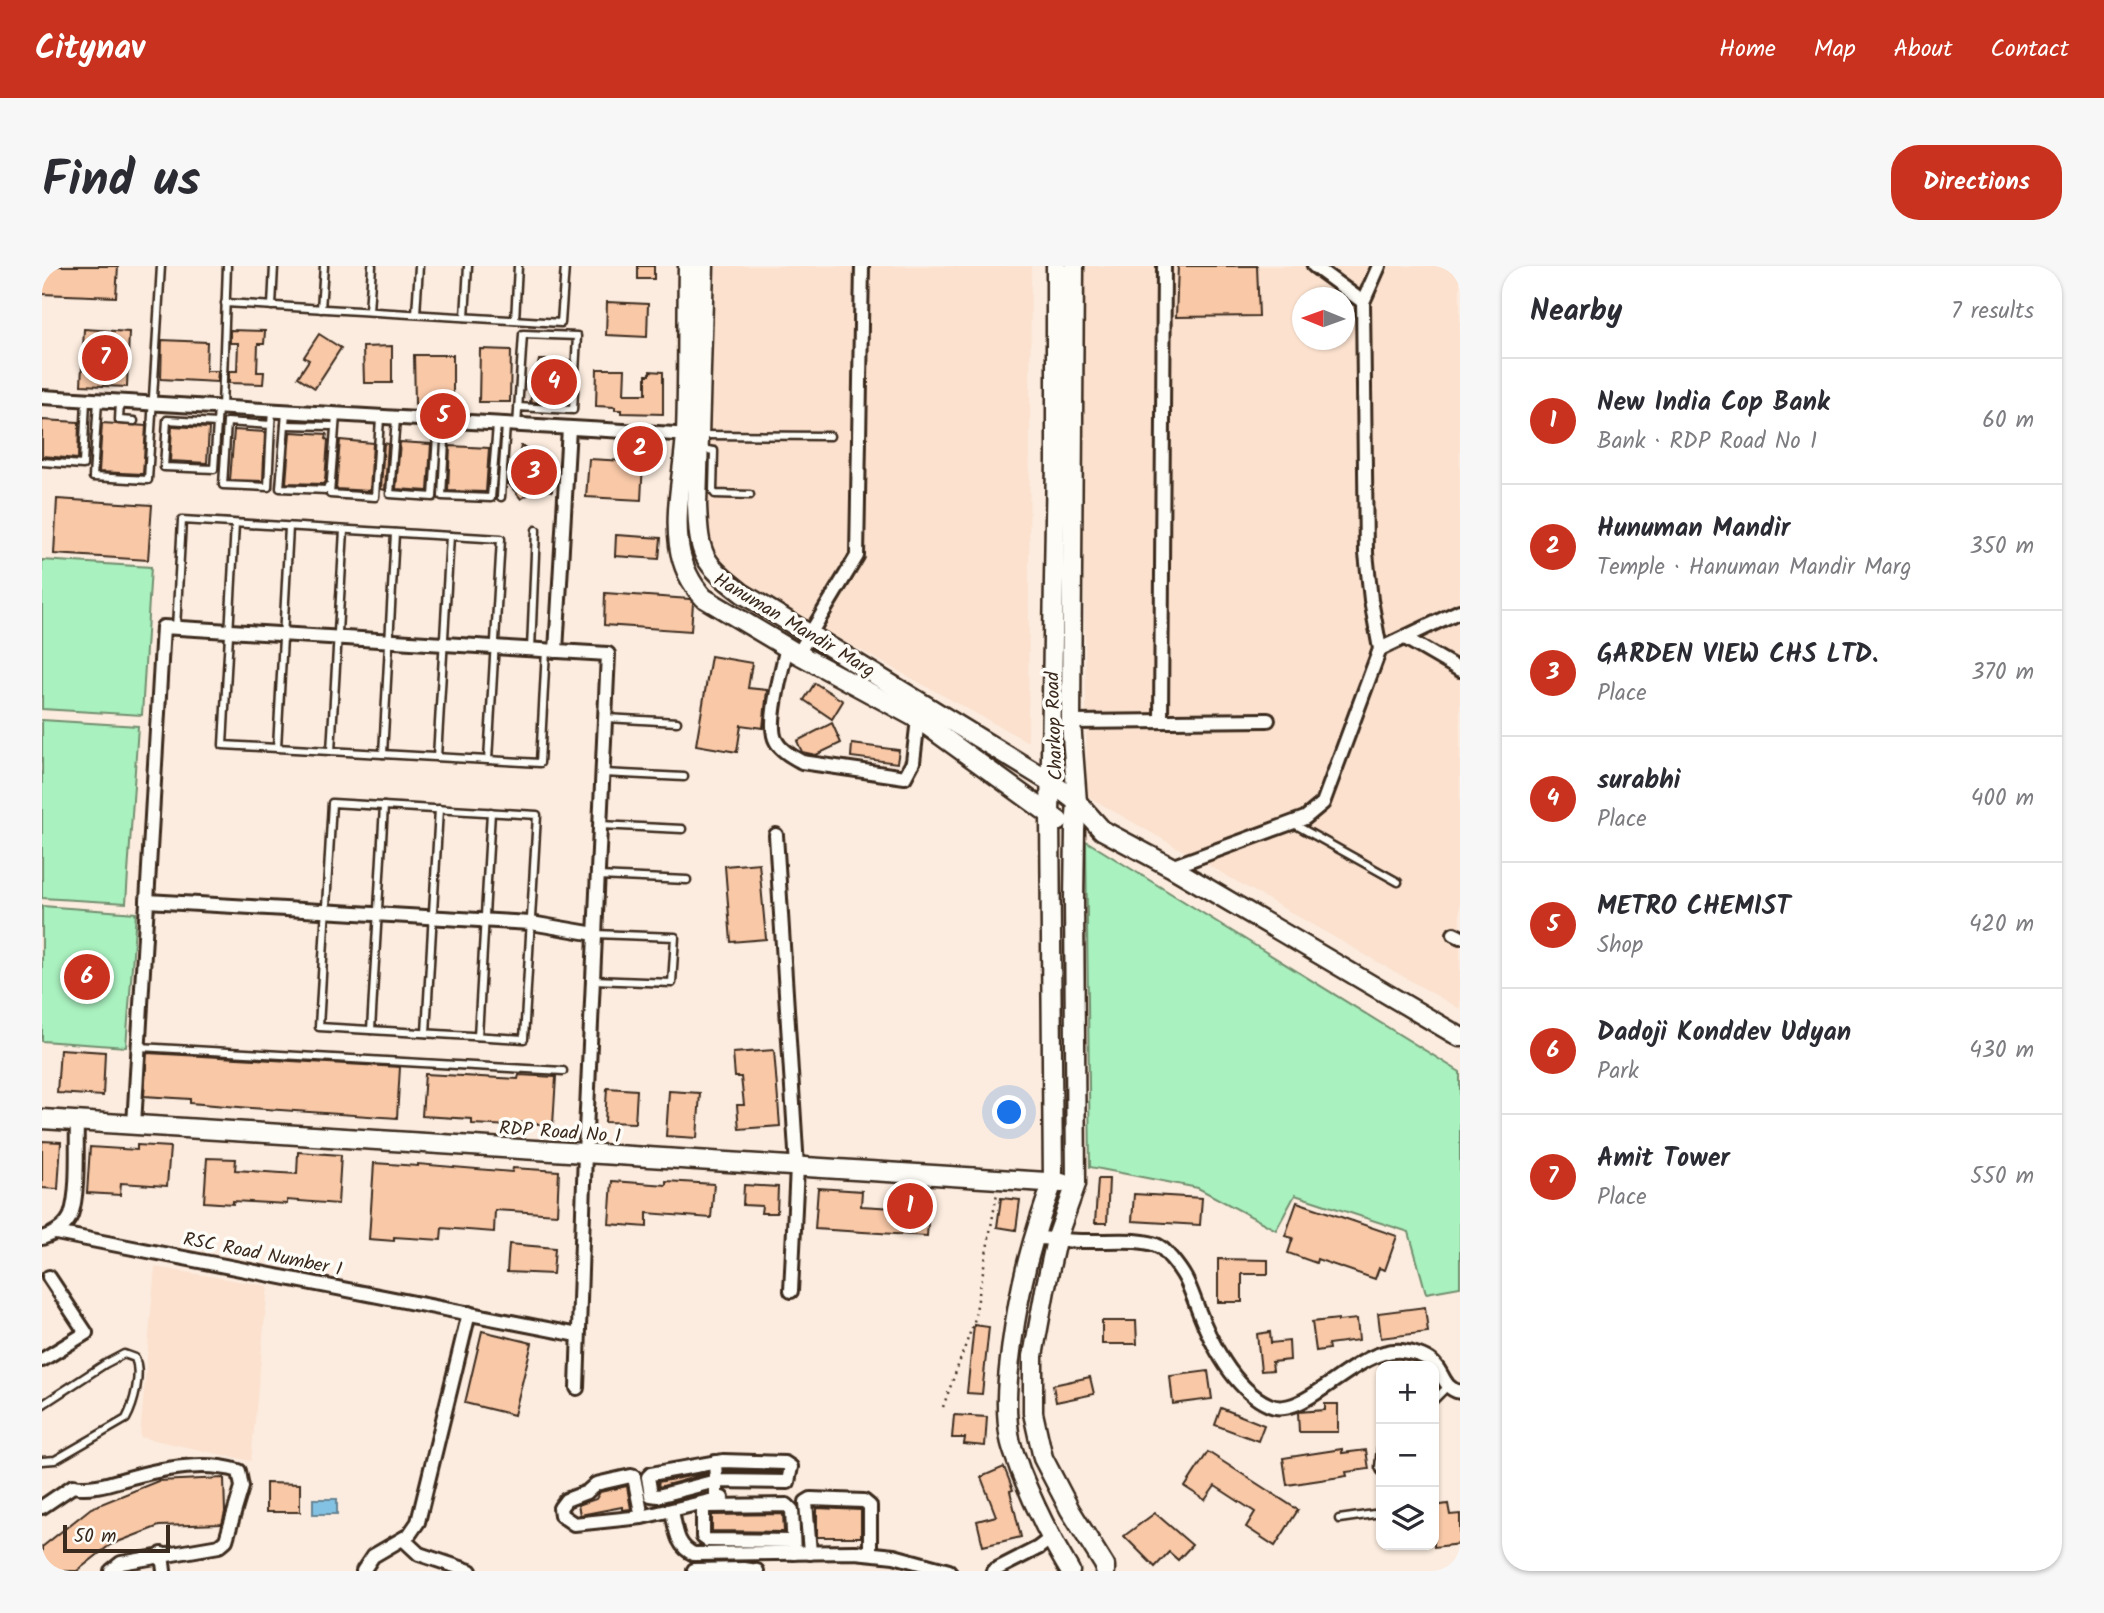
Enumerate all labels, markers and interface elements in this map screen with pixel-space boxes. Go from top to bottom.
text: Citynav [35,23,145,76]
text: Home [1719,30,1776,69]
text: Map [1814,30,1856,69]
text: About [1894,30,1952,69]
text: Contact [1990,30,2069,69]
text: Find us [42,143,200,221]
button: Directions [1891,145,2062,220]
north arrow [1292,287,1355,350]
text: Nearby [1530,288,1622,336]
text: 7 results [1951,294,2034,330]
pin: 7 [82,332,128,384]
pin: 4 [531,356,577,408]
text: New India Cop Bank [1597,382,1830,424]
pin: 5 [420,390,466,442]
text: 1 [1550,403,1556,439]
text: 60 m [1982,403,2034,439]
pin: 2 [617,423,663,475]
text: Bank · RDP Road No 1 [1597,424,1817,460]
pin: 3 [511,446,557,498]
text: Hunuman Mandir [1597,508,1790,550]
text: 2 [1546,529,1560,565]
text: 350 m [1969,529,2034,565]
text: Temple · Hanuman Mandir Marg [1597,550,1911,586]
street label: Hanuman Mandir Marg [707,566,880,686]
text: GARDEN VIEW CHS LTD. [1597,634,1878,676]
text: 3 [1547,655,1559,691]
text: 370 m [1971,655,2034,691]
street label: Charkop Road [1038,670,1072,781]
text: Place [1597,676,1647,712]
text: surabhi [1597,760,1681,802]
text: 4 [1547,781,1559,817]
text: 400 m [1971,781,2034,817]
text: Place [1597,802,1647,838]
text: METRO CHEMIST [1597,886,1790,928]
text: 5 [1547,907,1559,943]
text: 420 m [1969,907,2034,943]
text: Shop [1597,928,1643,964]
pin: 6 [64,951,110,1003]
text: Dadoji Konddev Udyan [1597,1012,1851,1054]
text: 6 [1547,1033,1559,1069]
text: 430 m [1969,1033,2034,1069]
text: Park [1597,1054,1639,1090]
your location [992,1095,1026,1129]
street label: RDP Road No 1 [498,1114,622,1152]
text: Amit Tower [1597,1138,1730,1180]
text: 7 [1548,1159,1558,1195]
text: 550 m [1970,1159,2034,1195]
pin: 1 [887,1180,933,1232]
text: Place [1597,1180,1647,1216]
street label: RSC Road Number 1 [181,1225,345,1285]
map controls [1376,1361,1439,1550]
button: + [1376,1361,1439,1424]
button: − [1376,1424,1439,1487]
button: layers [1376,1487,1439,1550]
scale bar [63,1522,170,1554]
text: 50 m [74,1522,116,1552]

